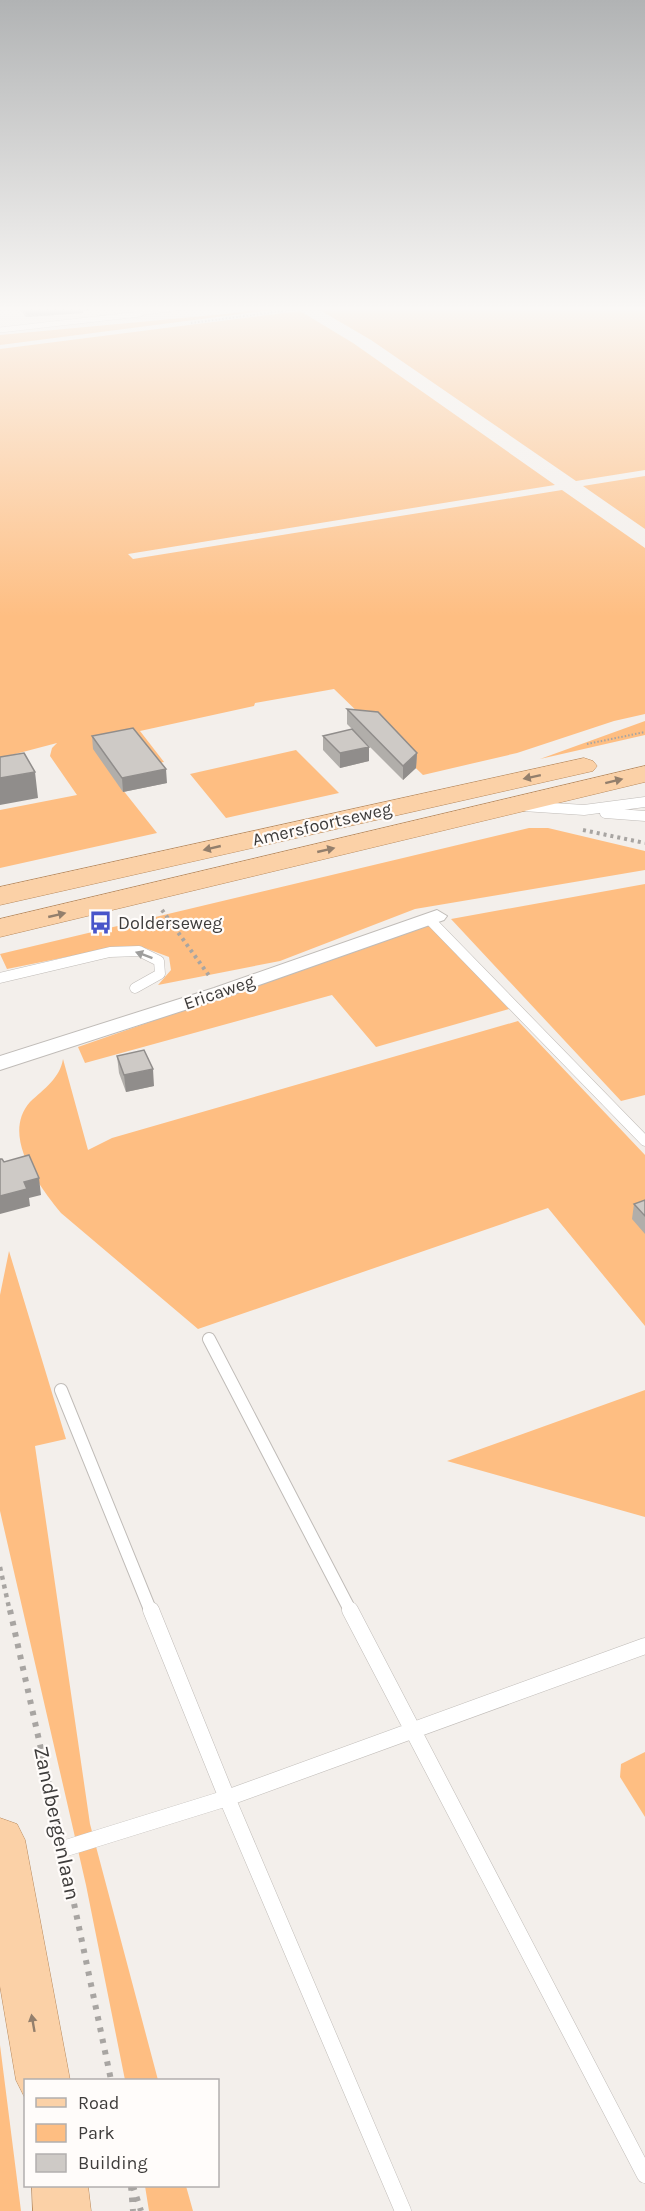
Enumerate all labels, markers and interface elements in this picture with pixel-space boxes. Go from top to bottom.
one-way arrow [523,773,541,783]
one-way arrow [605,776,623,786]
street label: Amersfoortseweg [250,797,394,851]
one-way arrow [203,844,222,853]
one-way arrow [317,845,336,855]
one-way arrow [48,910,66,920]
bus stop icon: Dolderseweg [87,910,113,936]
place label: Dolderseweg [118,912,222,934]
one-way arrow [135,950,153,959]
street label: Ericaweg [181,970,257,1014]
street label: Zandbergenlaan [29,1744,85,1902]
one-way arrow [28,2013,37,2032]
legend [24,2079,219,2187]
text: Road [78,2092,119,2114]
text: Park [78,2122,115,2144]
text: Building [78,2152,148,2174]

